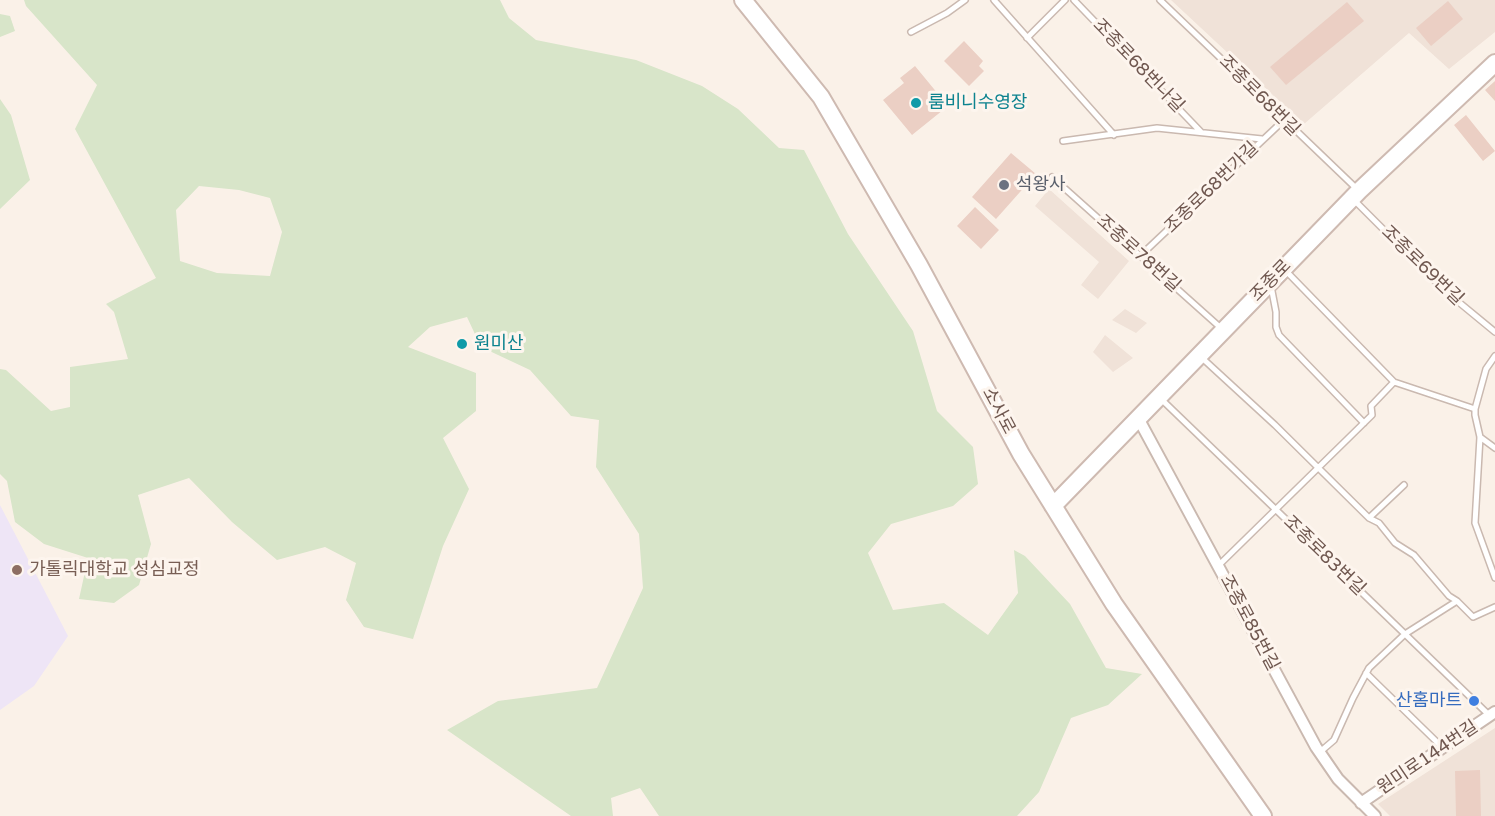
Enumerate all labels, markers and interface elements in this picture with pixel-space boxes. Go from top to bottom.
street label: 조종로68번나길 [1088,15,1188,117]
street label: 조종로68번길 [1214,51,1304,141]
place label: 룸비니수영장 [928,92,1027,114]
marker: 룸비니수영장 [909,96,923,110]
street label: 조종로68번가길 [1161,138,1263,238]
place label: 석왕사 [1016,174,1066,196]
marker: 석왕사 [997,178,1011,192]
street label: 조종로78번길 [1092,211,1184,297]
street label: 조종로69번길 [1377,222,1467,310]
street label: 조종로 [1246,256,1296,306]
place label: 원미산 [474,333,524,355]
marker: 원미산 [455,337,469,351]
street label: 소사로 [977,384,1019,438]
street label: 조종로83번길 [1279,512,1369,600]
place label: 가톨릭대학교 성심교정 [29,559,199,581]
marker: 가톨릭대학교 성심교정 [10,563,24,577]
street label: 조종로85번길 [1215,571,1283,675]
place label: 산홈마트 [1396,690,1462,712]
marker: 산홈마트 [1467,694,1481,708]
street label: 원미로144번길 [1374,716,1482,800]

